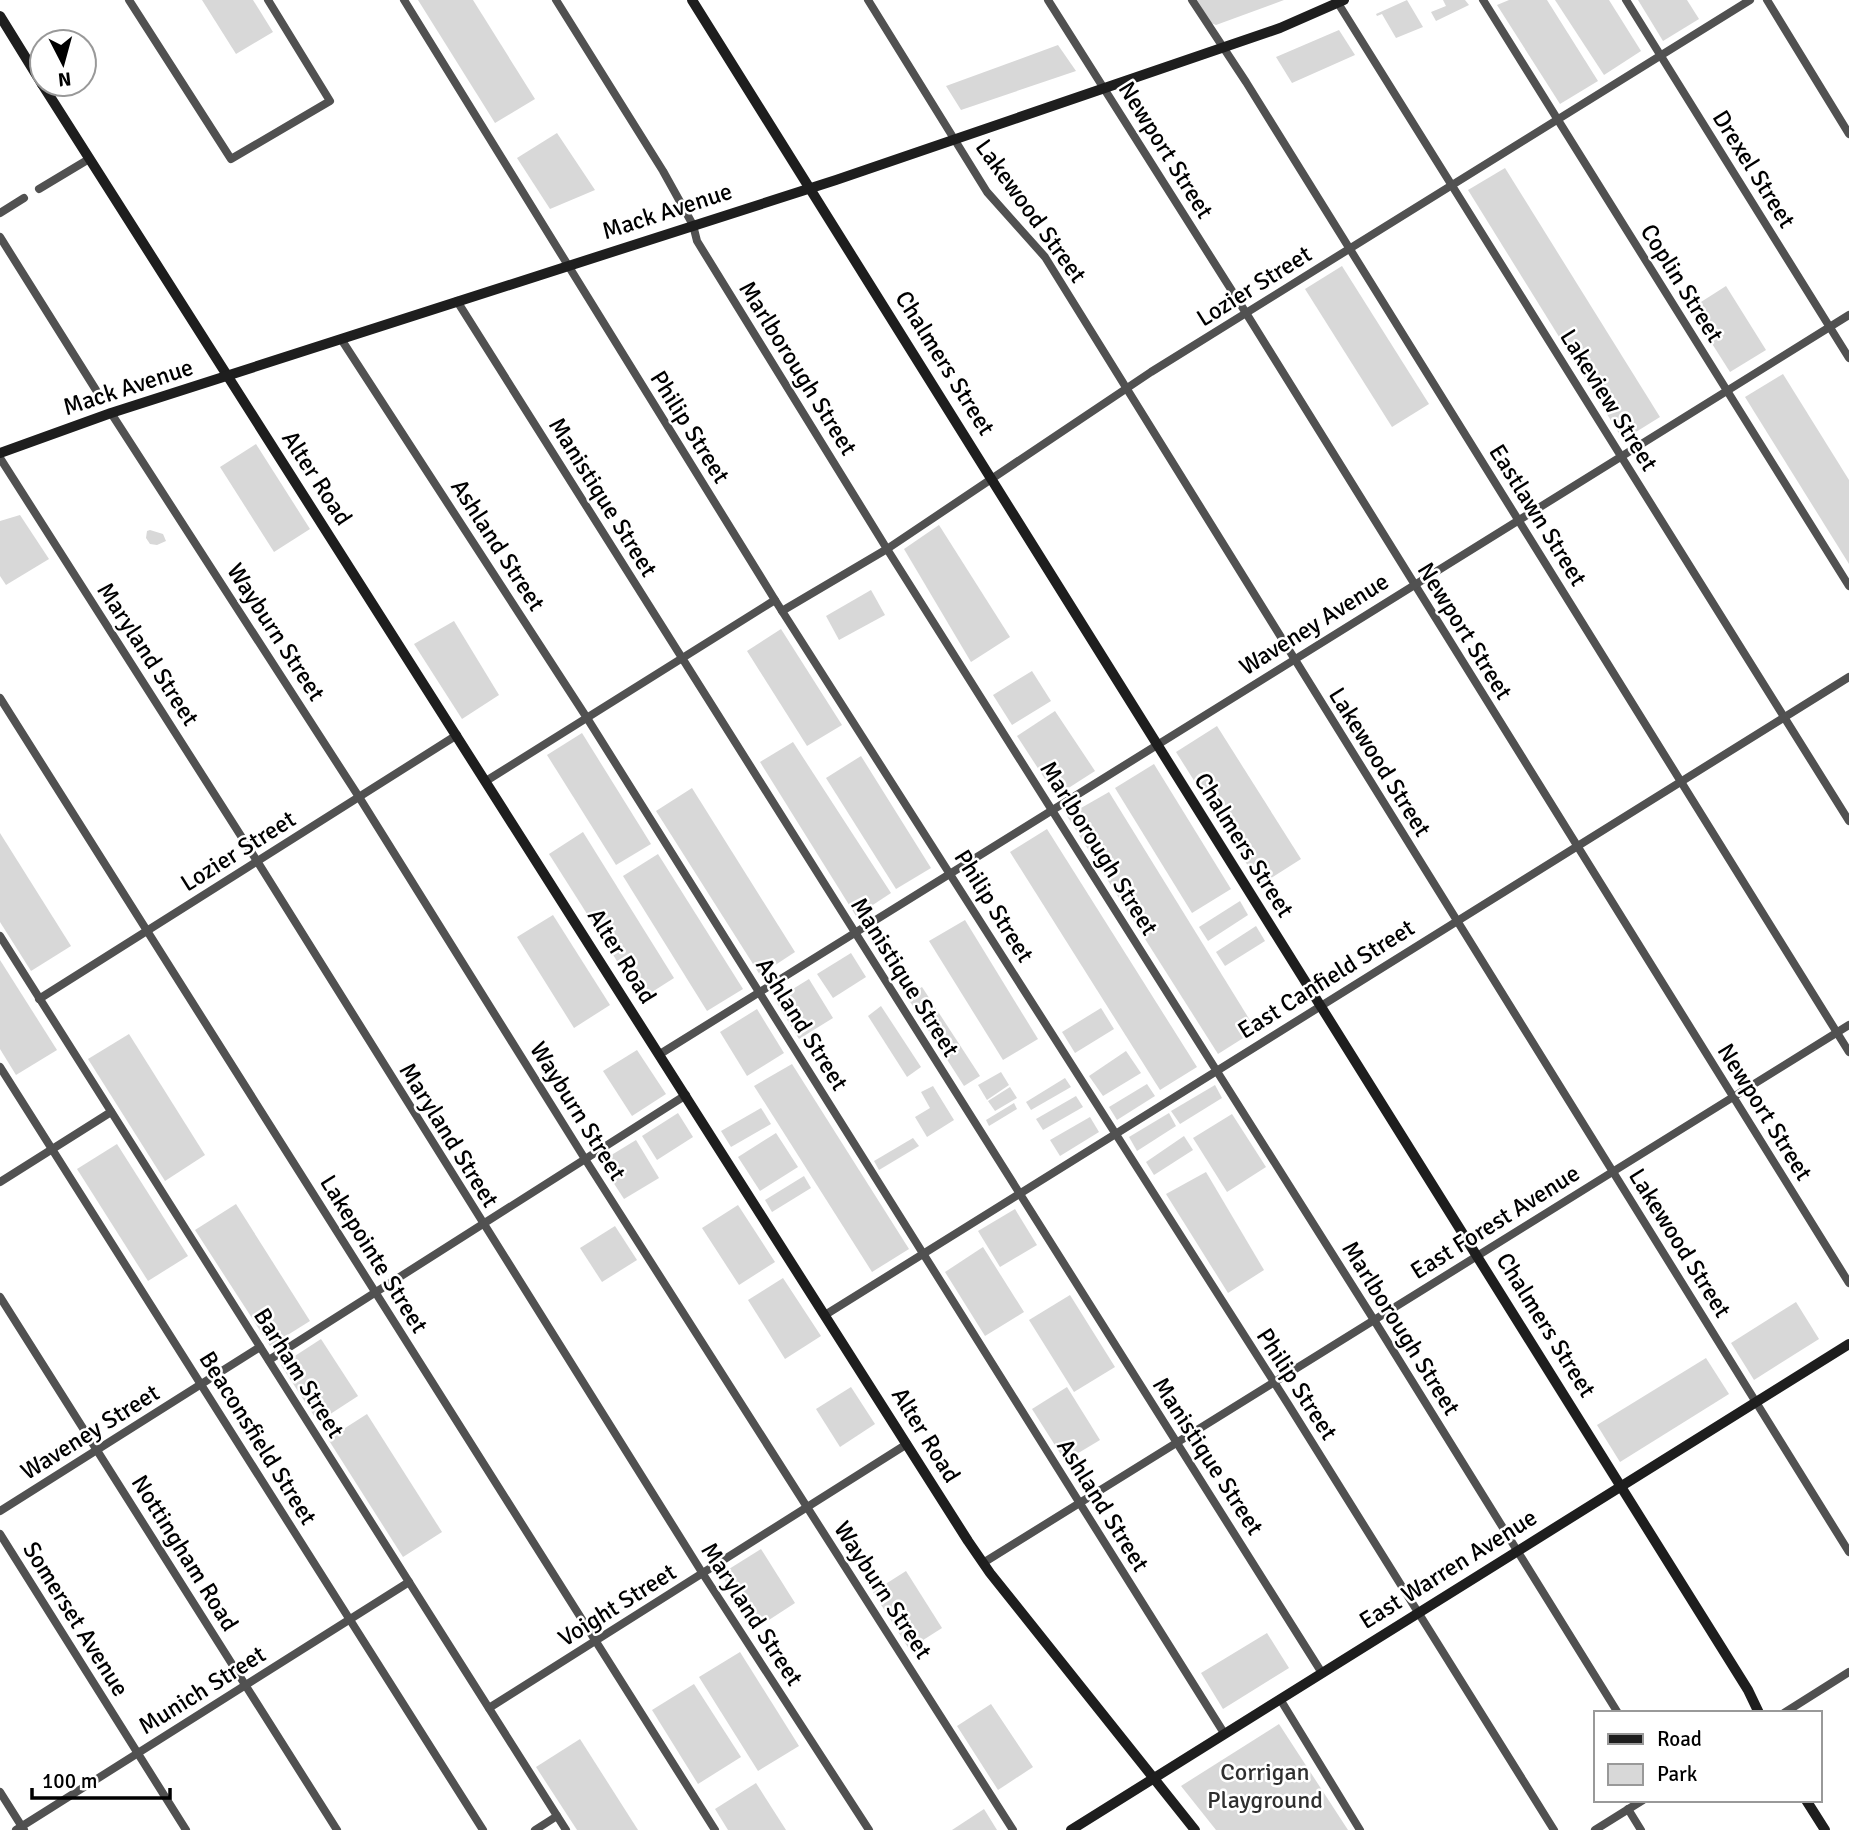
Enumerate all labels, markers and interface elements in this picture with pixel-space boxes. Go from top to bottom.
north arrow [28,28,98,98]
text: N [57,66,72,92]
street label: Newport Street [1112,76,1220,224]
street label: Drexel Street [1706,104,1802,234]
street label: Lakewood Street [969,133,1093,289]
street label: Mack Avenue [598,176,736,246]
street label: Coplin Street [1634,218,1730,348]
street label: Lozier Street [1191,239,1317,333]
street label: Marlborough Street [732,275,864,461]
street label: Chalmers Street [889,285,1001,441]
street label: Lakeview Street [1553,323,1665,477]
street label: Mack Avenue [59,352,197,422]
street label: Philip Street [644,365,736,489]
street label: Manistique Street [542,412,664,582]
street label: Alter Road [275,425,359,531]
street label: Eastlawn Street [1482,438,1594,592]
street label: Ashland Street [444,473,552,617]
street label: Newport Street [1411,557,1519,705]
street label: Wayburn Street [220,558,332,706]
street label: Waveney Avenue [1234,566,1394,682]
street label: Maryland Street [90,577,206,731]
street label: Lakewood Street [1322,682,1438,842]
street label: Marlborough Street [1033,755,1165,941]
street label: Chalmers Street [1188,767,1300,923]
street label: Lozier Street [175,804,301,898]
street label: Philip Street [948,844,1040,968]
street label: Manistique Street [844,892,966,1062]
street label: Alter Road [581,903,663,1009]
street label: East Canfield Street [1232,913,1420,1045]
street label: Ashland Street [749,952,855,1096]
street label: Wayburn Street [523,1036,633,1186]
street label: Newport Street [1711,1038,1819,1186]
street label: Maryland Street [393,1057,505,1213]
street label: East Forest Avenue [1405,1158,1585,1286]
street label: Lakewood Street [1622,1163,1738,1323]
street label: Lakepointe Street [313,1169,435,1339]
street label: Marlborough Street [1335,1235,1467,1421]
street label: Chalmers Street [1490,1247,1602,1403]
street label: Barham Street [247,1302,351,1444]
street label: Philip Street [1250,1323,1344,1445]
street label: Beaconsfield Street [192,1346,324,1530]
street label: Manistique Street [1146,1371,1270,1541]
street label: Waveney Street [15,1377,165,1487]
street label: Alter Road [885,1382,967,1488]
street label: Ashland Street [1050,1433,1156,1577]
street label: Nottingham Road [125,1469,245,1637]
street label: East Warren Avenue [1353,1502,1543,1636]
street label: Wayburn Street [827,1516,939,1664]
street label: Somerset Avenue [16,1536,136,1702]
street label: Maryland Street [694,1537,810,1691]
street label: Voight Street [552,1557,682,1653]
street label: Munich Street [133,1639,271,1741]
legend [1594,1711,1821,1802]
text: Road [1657,1726,1702,1752]
scale bar [32,1756,170,1800]
park label: Corrigan Playground [1207,1757,1323,1815]
text: Park [1657,1761,1698,1787]
text: 100 m [42,1768,97,1794]

